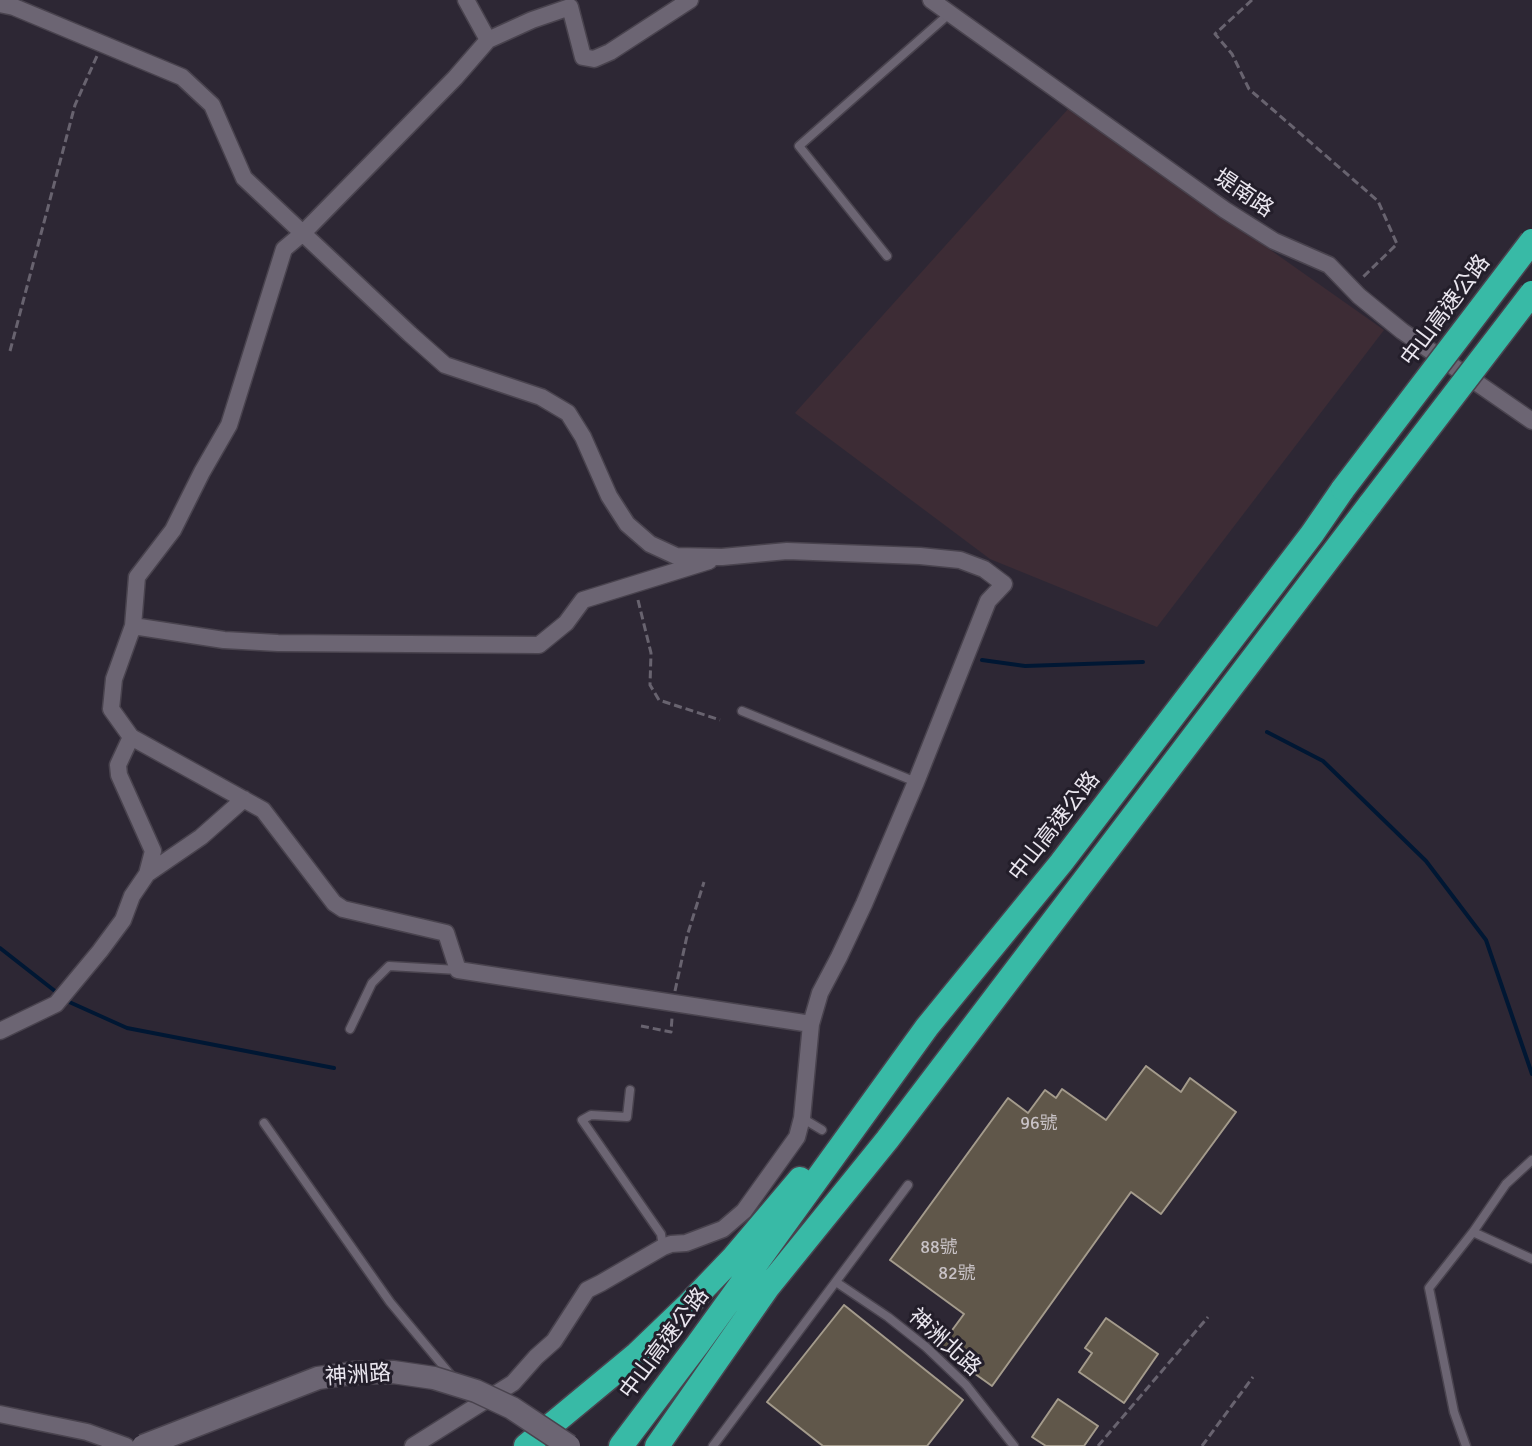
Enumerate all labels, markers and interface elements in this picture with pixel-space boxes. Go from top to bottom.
street label: 堤南路 [1208,165,1278,223]
street label: 中山高速公路 [1396,250,1496,372]
street label: 中山高速公路 [1004,767,1106,887]
house number: 96號 [1020,1113,1058,1135]
house number: 88號 [920,1237,958,1259]
house number: 82號 [938,1263,976,1285]
street label: 中山高速公路 [615,1283,715,1405]
street label: 神洲北路 [902,1304,986,1382]
street label: 神洲路 [324,1361,392,1391]

